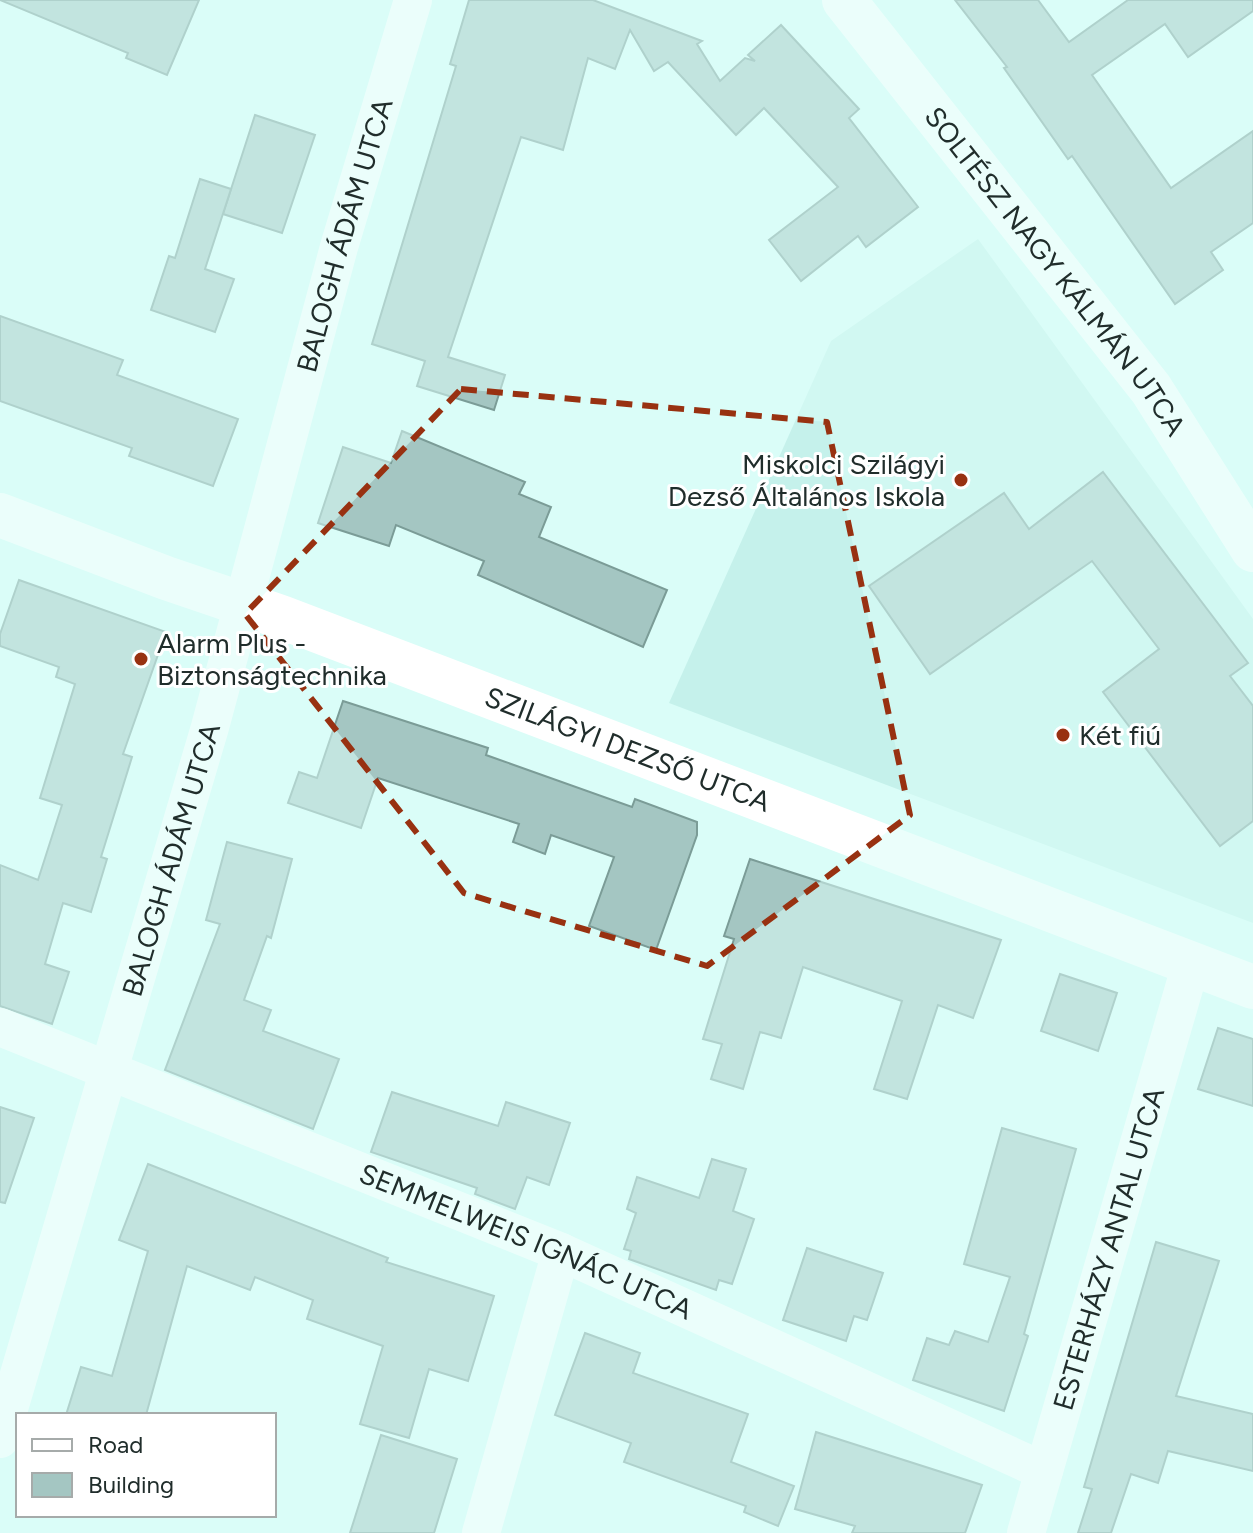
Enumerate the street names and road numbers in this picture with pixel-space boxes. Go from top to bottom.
street label: BALOGH ÁDÁM UTCA [289,94,400,376]
street label: SOLTÉSZ NAGY KÁLMÁN UTCA [918,100,1193,442]
street label: SZILÁGYI DEZSŐ UTCA [480,679,775,819]
street label: BALOGH ÁDÁM UTCA [115,719,227,1000]
street label: ESTERHÁZY ANTAL UTCA [1046,1084,1171,1414]
street label: SEMMELWEIS IGNÁC UTCA [355,1156,698,1326]

